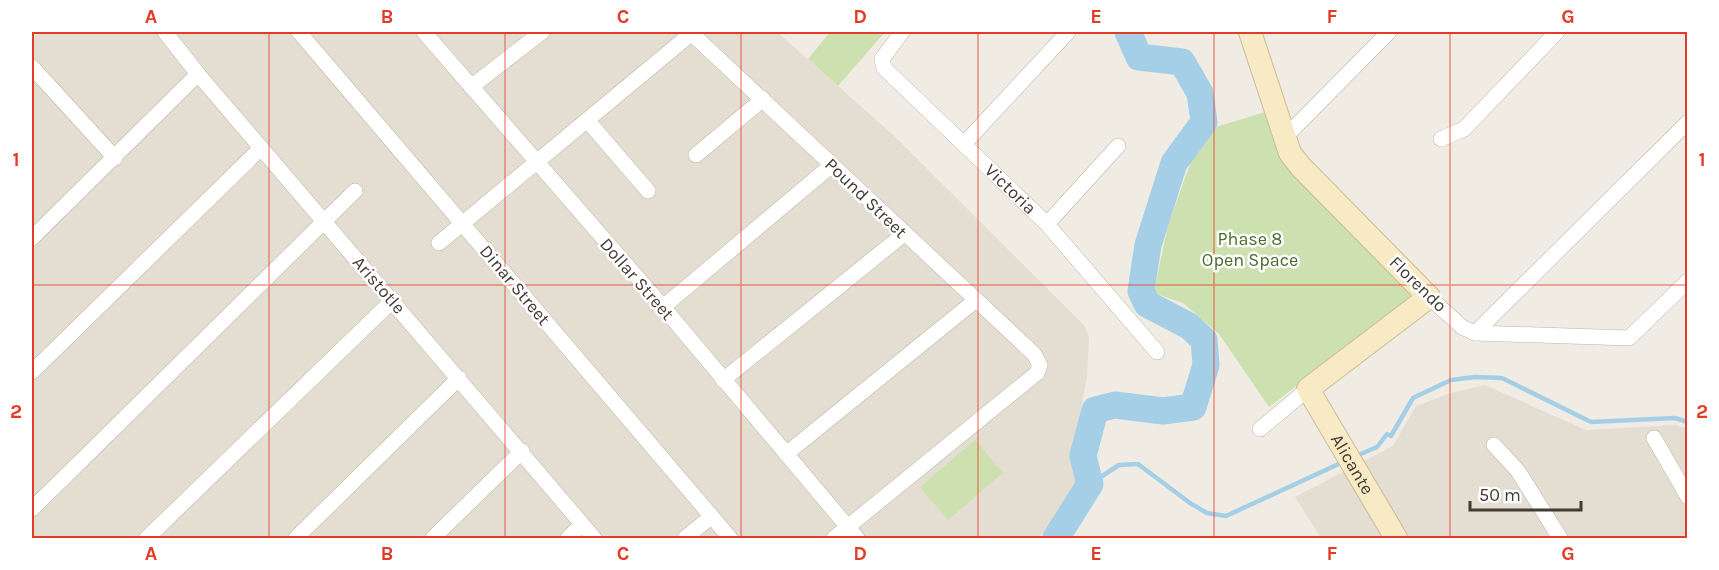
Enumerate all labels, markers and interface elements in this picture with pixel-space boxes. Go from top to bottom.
text: A [145,5,158,28]
text: B [381,5,393,28]
text: C [617,5,629,28]
text: D [853,5,867,28]
text: E [1090,5,1102,28]
text: F [1327,5,1338,28]
text: G [1561,5,1575,28]
text: 1 [12,148,20,171]
text: 1 [1698,148,1706,171]
street label: Pound Street [820,153,912,243]
street label: Victoria [980,159,1041,219]
park label: Phase 8 Open Space [1202,228,1298,271]
street label: Dollar Street [595,233,679,325]
street label: Dinar Street [475,240,555,330]
street label: Florendo [1385,251,1451,317]
street label: Aristotle [348,252,410,318]
text: 2 [10,400,22,423]
text: 2 [1696,400,1708,423]
street label: Alicante [1326,430,1379,499]
scale bar [1470,474,1581,512]
text: 50 m [1479,484,1521,506]
text: A [145,542,158,565]
text: B [381,542,393,565]
text: C [617,542,629,565]
text: D [853,542,867,565]
text: E [1090,542,1102,565]
text: F [1327,542,1338,565]
text: G [1561,542,1575,565]

